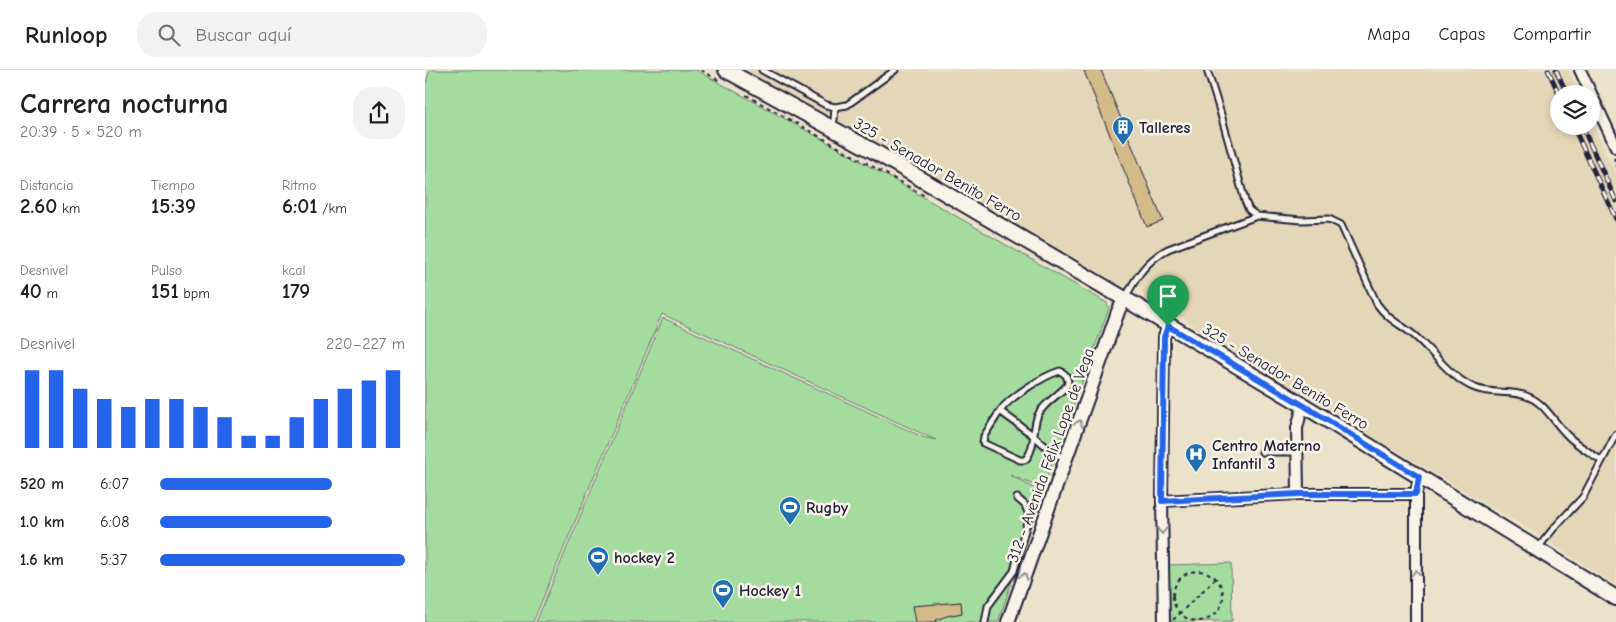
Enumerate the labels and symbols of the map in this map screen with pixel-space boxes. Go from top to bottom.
street label: 325 - Senador Benito Ferro [851,114,1024,225]
building icon: Talleres [1111,115,1135,146]
place label: Talleres [1139,119,1190,137]
pin [1147,275,1189,326]
street label: 325 - Senador Benito Ferro [1199,320,1372,434]
street label: 312 - Avenida Félix Lope de Vega [1004,346,1098,565]
one-way arrow [1073,419,1083,428]
place label: Centro Materno Infantil 3 [1212,437,1321,473]
hospital icon: Centro Materno Infantil 3 [1184,442,1208,473]
sports icon: Rugby [778,495,802,526]
place label: Rugby [806,499,849,517]
one-way arrow [1157,527,1168,535]
sports icon: hockey 2 [586,545,610,576]
place label: hockey 2 [614,549,675,567]
one-way arrow [1411,569,1421,577]
one-way arrow [1018,572,1028,581]
sports icon: Hockey 1 [711,578,735,609]
place label: Hockey 1 [739,582,801,600]

